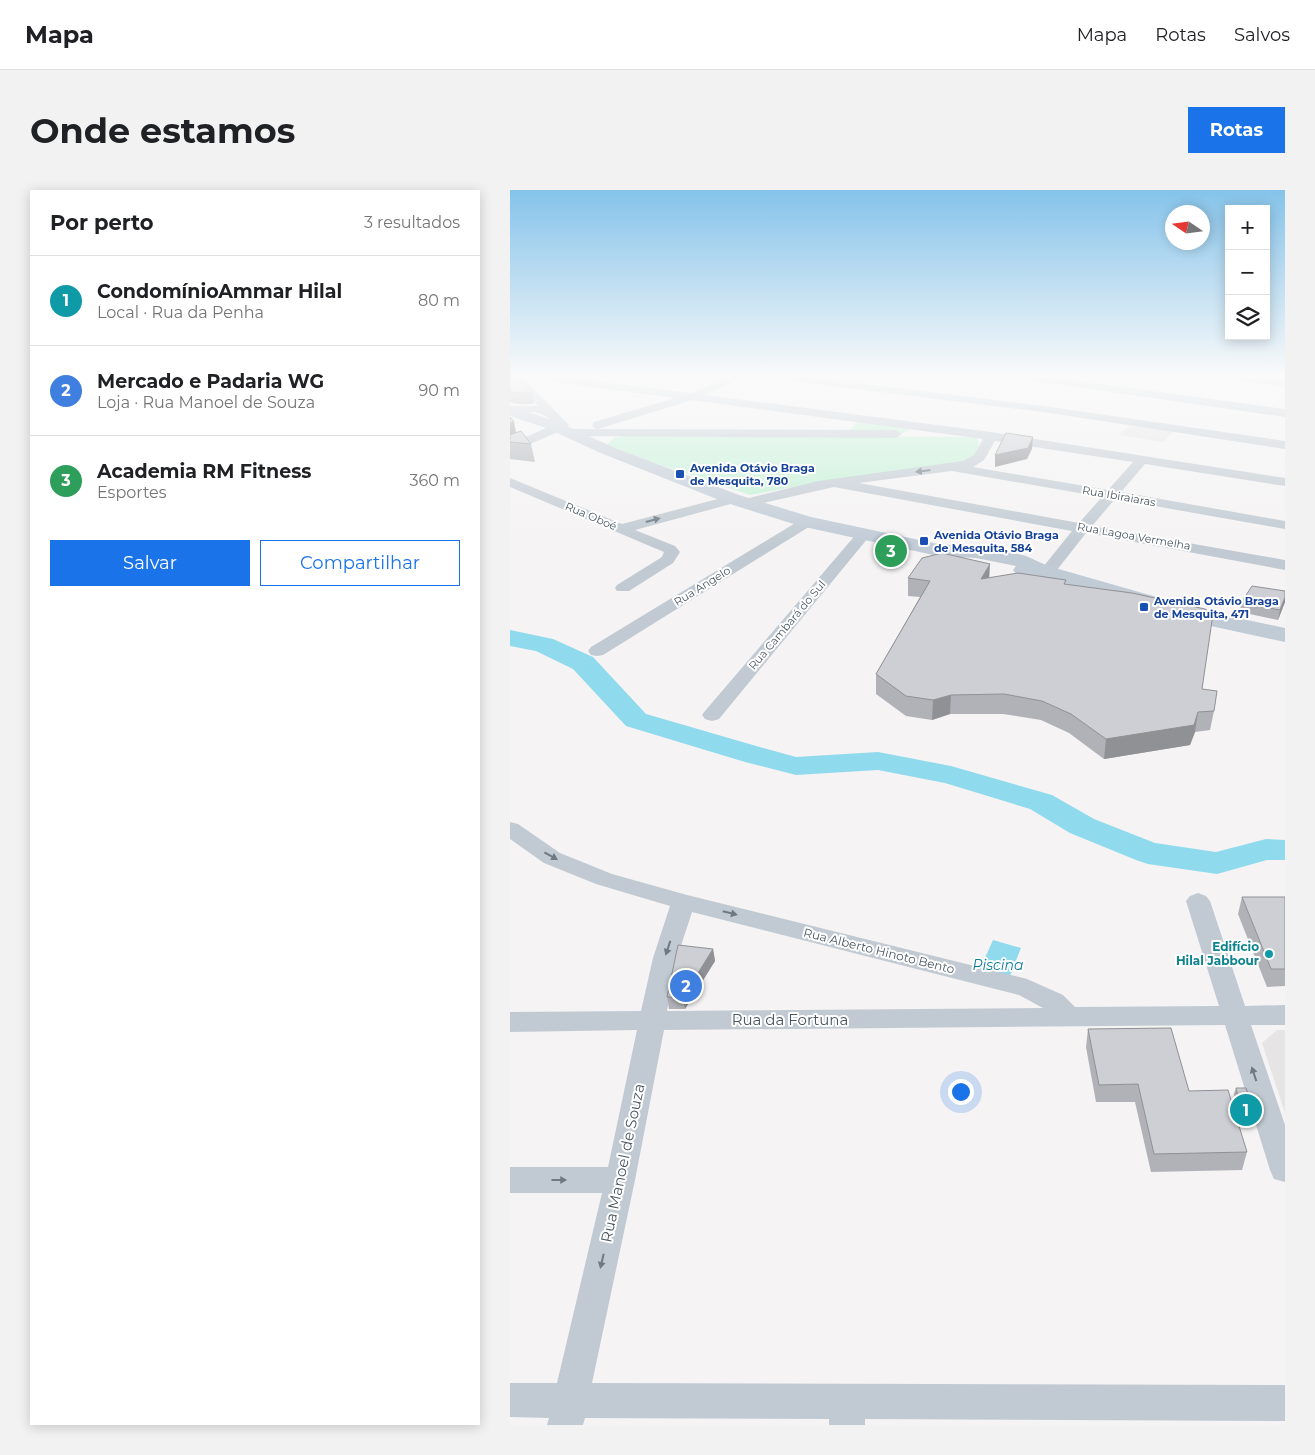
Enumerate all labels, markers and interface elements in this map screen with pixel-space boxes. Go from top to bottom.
text: Mapa [25,20,94,49]
text: Mapa [1077,24,1127,46]
text: Rotas [1155,24,1206,46]
text: Salvos [1234,24,1290,46]
button: Rotas [1188,107,1285,153]
text: Onde estamos [30,109,295,152]
north arrow [1165,205,1210,250]
map controls [1225,205,1270,340]
button: + [1225,205,1270,250]
text: Por perto [50,210,154,235]
text: 3 resultados [364,213,460,232]
button: − [1225,250,1270,295]
text: CondomínioAmmar Hilal [97,280,342,303]
text: 1 [63,291,69,310]
text: 80 m [418,291,460,310]
button: layers [1225,295,1270,340]
text: Local · Rua da Penha [97,303,264,322]
text: Mercado e Padaria WG [97,370,324,393]
text: 2 [61,381,71,400]
text: 90 m [418,381,460,400]
text: Loja · Rua Manoel de Souza [97,393,315,412]
text: Academia RM Fitness [97,460,311,483]
place label: Avenida Otávio Braga de Mesquita, 780 [689,461,815,488]
one-way arrow [915,467,931,475]
marker: Avenida Otávio Braga de Mesquita, 780 [674,468,686,480]
text: 3 [61,471,71,490]
text: 360 m [409,471,460,490]
text: Esportes [97,483,167,502]
street label: Rua Ibiraiaras [1081,483,1157,509]
street label: Rua Oboé [563,499,619,533]
one-way arrow [646,516,661,524]
street label: Rua Lagoa Vermelha [1076,519,1192,553]
place label: Avenida Otávio Braga de Mesquita, 584 [933,528,1059,555]
pin: 3 [875,532,907,570]
marker: Avenida Otávio Braga de Mesquita, 584 [918,535,930,547]
button: Salvar [50,540,250,586]
button: Compartilhar [260,540,460,586]
street label: Rua Angelo [671,563,733,609]
street label: Rua Cambará do Sul [746,578,828,672]
place label: Avenida Otávio Braga de Mesquita, 471 [1153,594,1279,621]
marker: Avenida Otávio Braga de Mesquita, 471 [1138,601,1150,613]
one-way arrow [543,852,558,860]
one-way arrow [722,910,737,918]
street label: Rua Alberto Hinoto Bento [802,924,956,977]
place label: Edifício Hilal Jabbour [1176,939,1259,968]
one-way arrow [664,941,672,956]
marker: Edifício Hilal Jabbour [1263,948,1275,960]
water label: Piscina [972,956,1024,974]
pin: 2 [670,967,702,1005]
street label: Rua da Fortuna [732,1010,848,1029]
one-way arrow [1250,1066,1258,1081]
your location [948,1079,974,1105]
street label: Rua Manoel de Souza [596,1082,649,1244]
pin: 1 [1230,1091,1262,1129]
one-way arrow [551,1176,567,1184]
one-way arrow [598,1253,606,1269]

